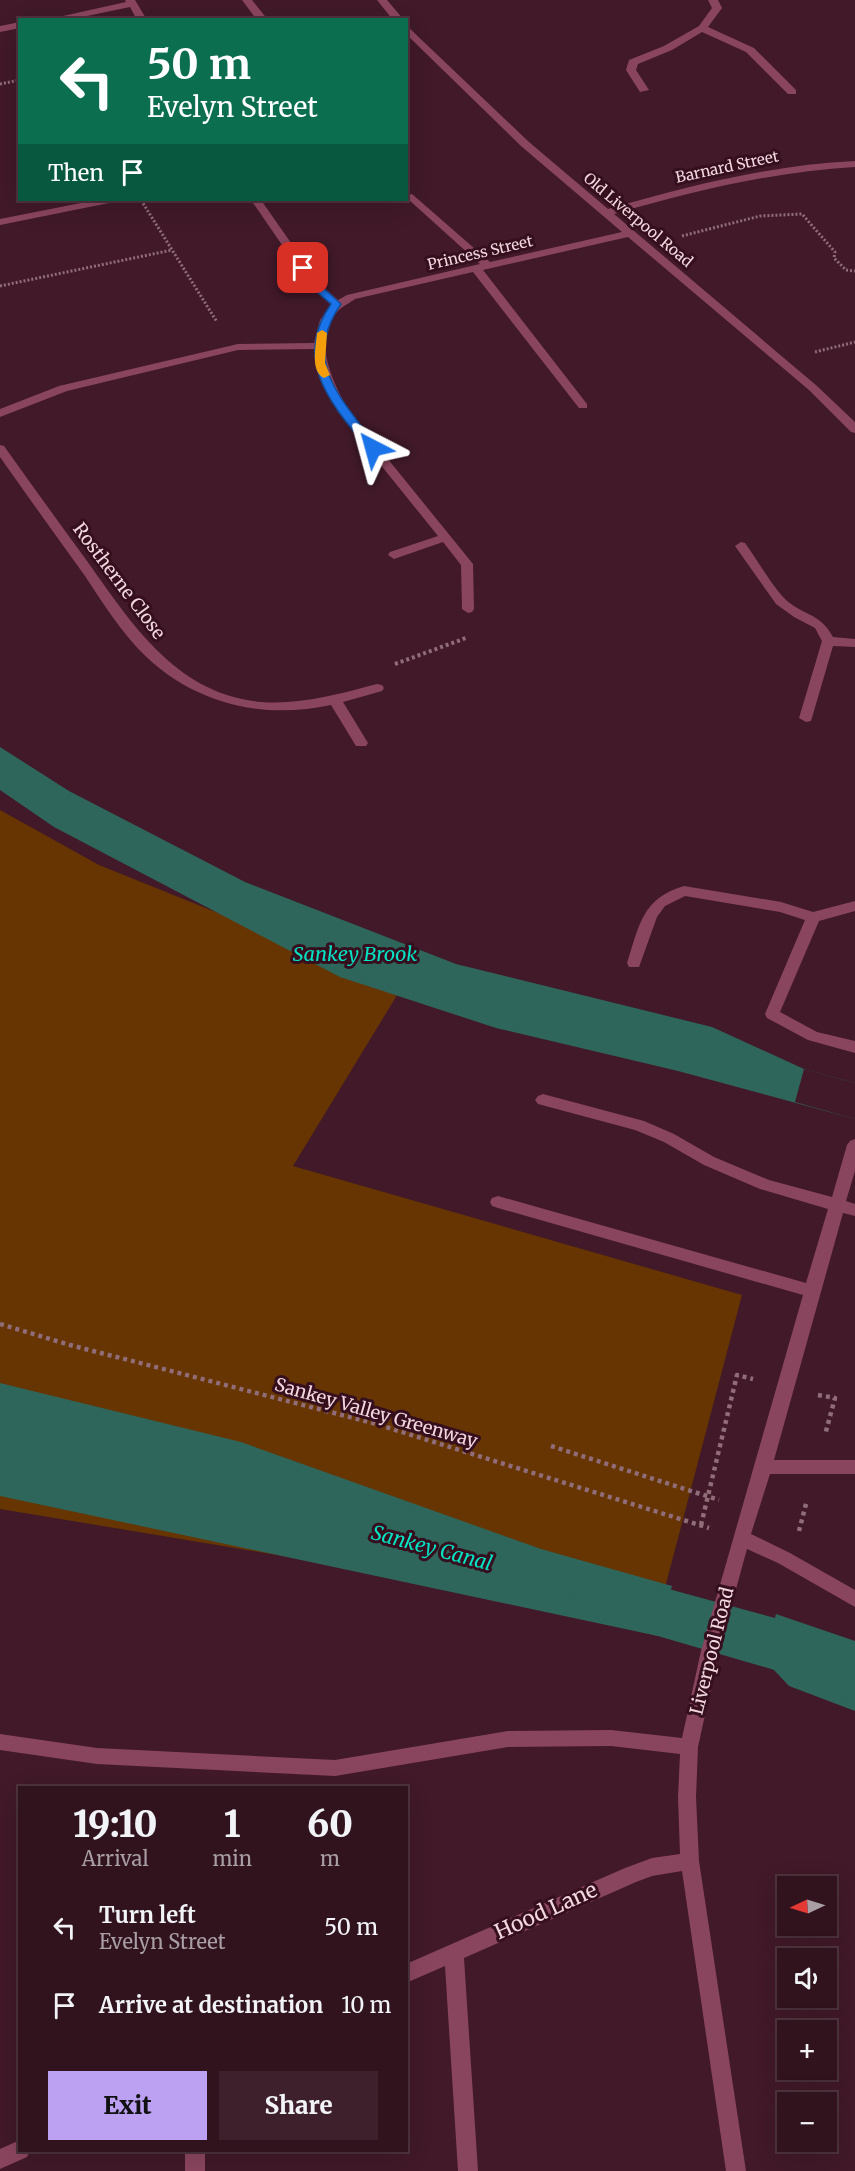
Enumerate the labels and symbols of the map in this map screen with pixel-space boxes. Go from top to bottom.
street label: Barnard Street [674,146,780,187]
street label: Old Liverpool Road [580,168,697,271]
street label: Princess Street [425,231,535,274]
pin [277,242,328,293]
position arrow [341,416,405,480]
street label: Rostherne Close [68,518,171,643]
water label: Sankey Brook [293,941,417,966]
street label: Sankey Valley Greenway [272,1373,481,1453]
water label: Sankey Canal [369,1519,495,1576]
street label: Liverpool Road [685,1585,739,1717]
street label: Hood Lane [490,1876,601,1945]
north arrow [777,1876,837,1936]

